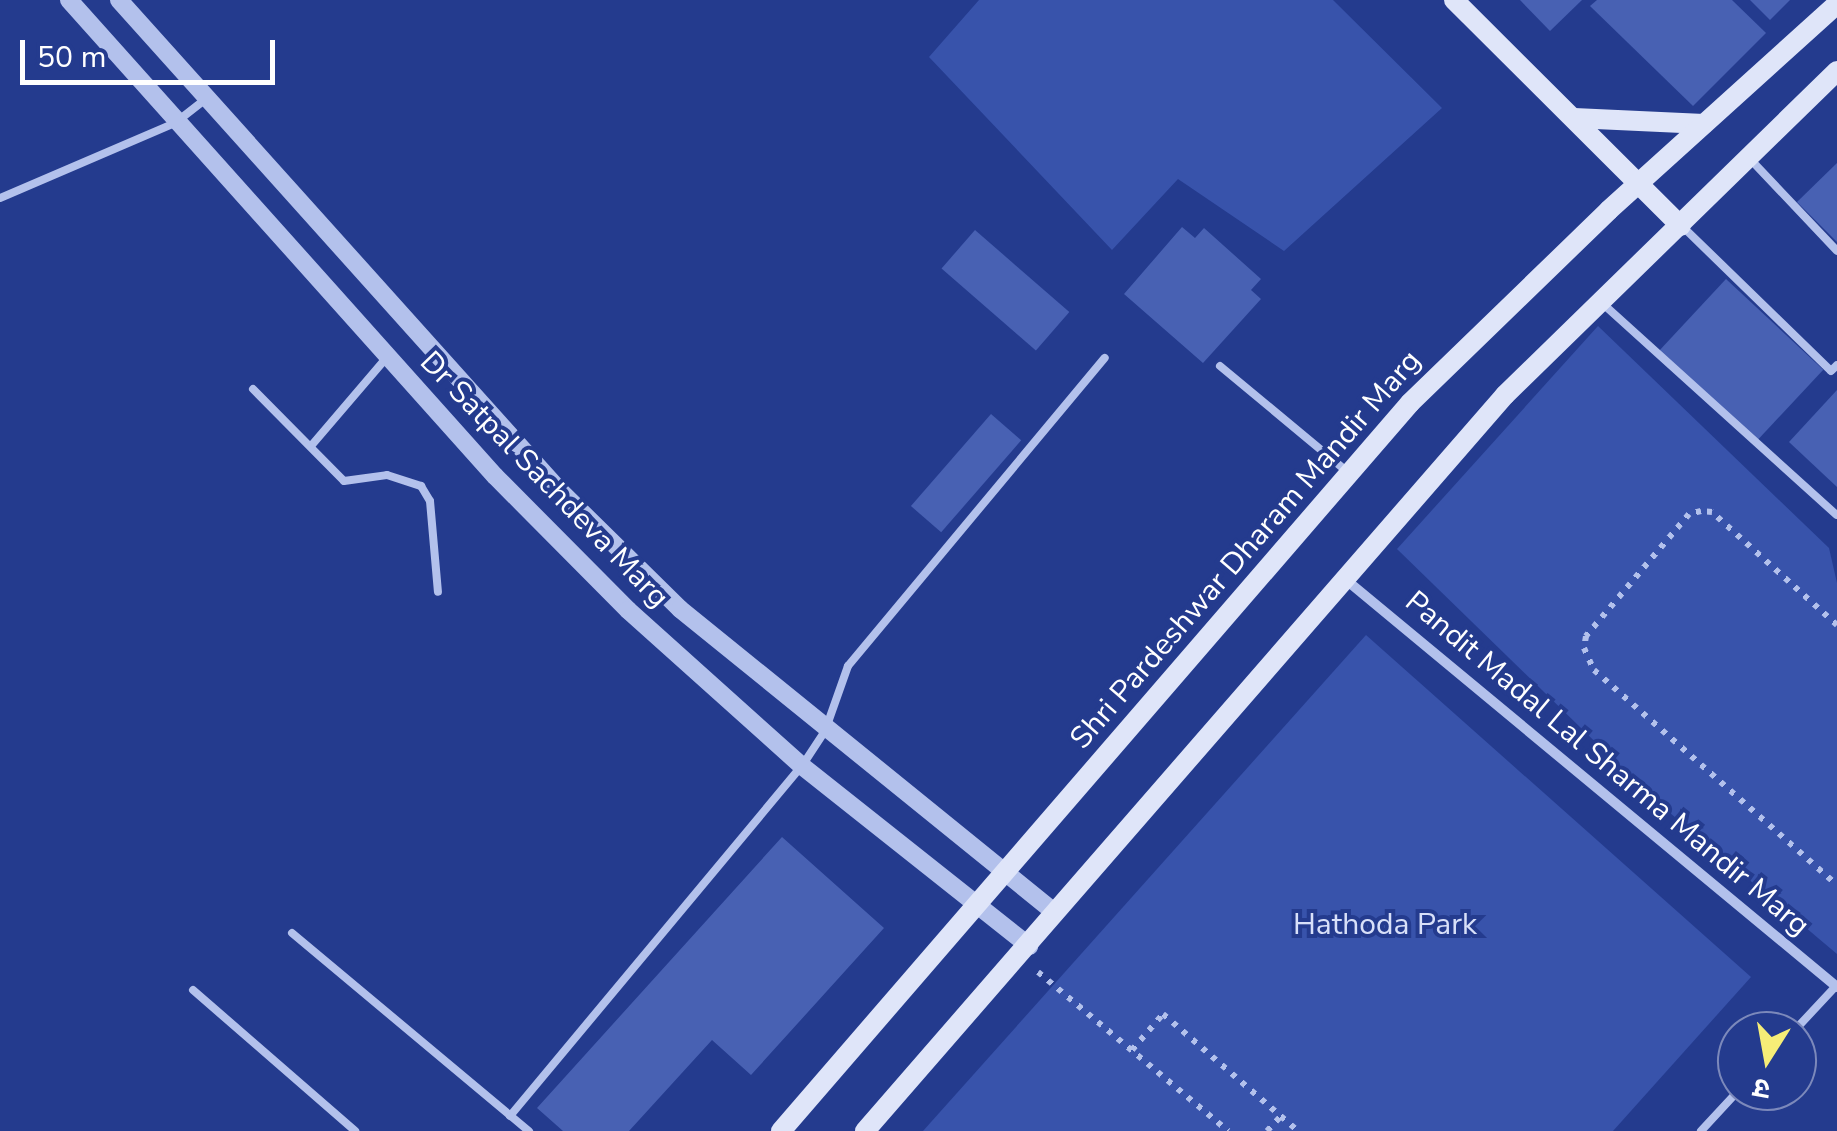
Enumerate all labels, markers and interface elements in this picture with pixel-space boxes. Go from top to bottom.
scale bar [25,20,280,82]
text: 50 m [37,37,106,78]
street label: Dr Satpal Sachdeva Marg [412,344,676,616]
street label: Shri Pardeshwar Dharam Mandir Marg [1063,344,1429,756]
street label: Pandit Madal Lal Sharma Mandir Marg [1397,584,1817,944]
park label: Hathoda Park [1293,907,1477,943]
north arrow [1717,1011,1817,1111]
text: उ [1750,1068,1773,1109]

